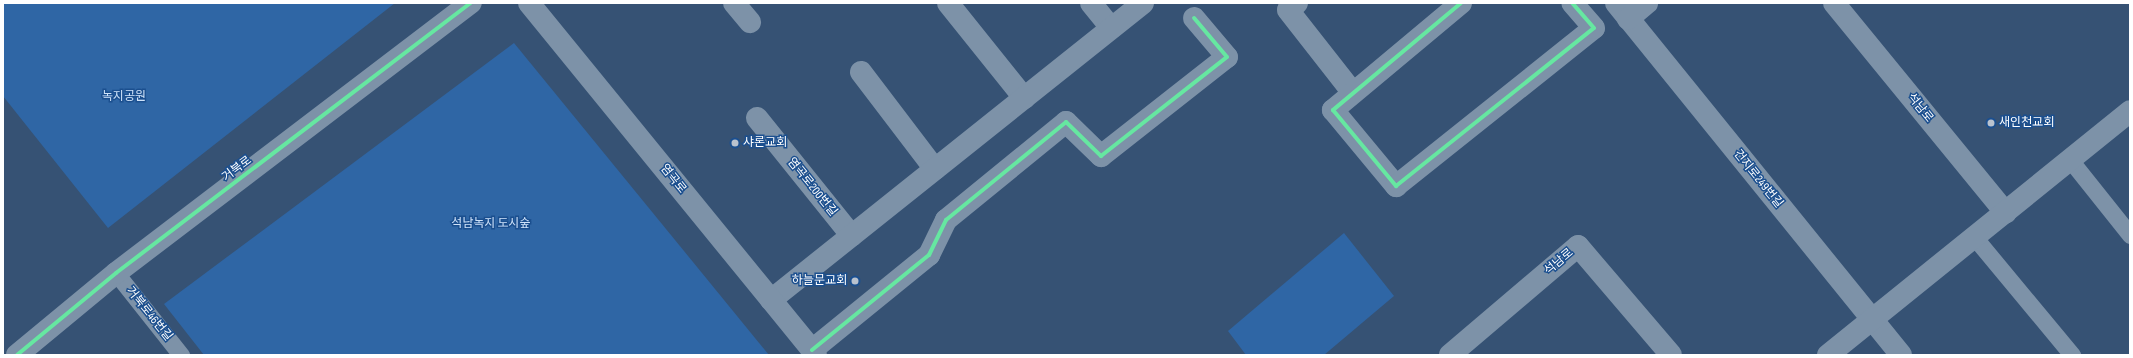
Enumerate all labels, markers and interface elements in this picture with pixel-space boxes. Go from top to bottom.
park label: 녹지공원 [102,90,146,104]
street label: 석남로 [1904,91,1936,125]
place label: 새인천교회 [1999,116,2054,130]
marker: 새인천교회 [1986,118,1996,128]
place label: 샤론교회 [743,136,787,150]
marker: 샤론교회 [730,138,740,148]
street label: 건지로249번길 [1730,147,1786,211]
street label: 거북로 [219,153,255,185]
street label: 염곡로200번길 [784,155,840,219]
street label: 염곡로 [657,162,689,196]
park label: 석남녹지 도시숲 [451,217,531,231]
street label: 석남로 [1542,246,1576,278]
place label: 하늘문교회 [792,274,847,288]
marker: 하늘문교회 [850,276,860,286]
street label: 거북로46번길 [123,284,175,344]

